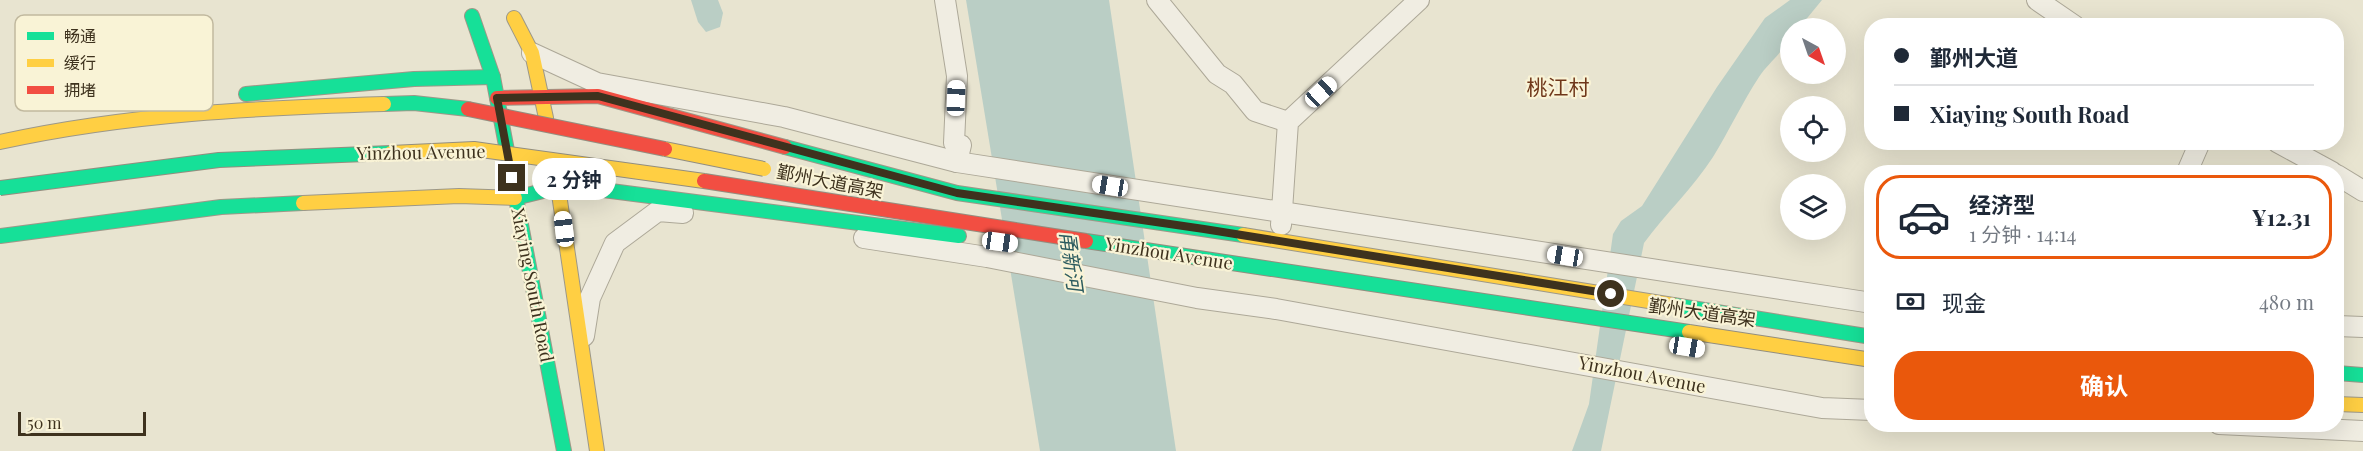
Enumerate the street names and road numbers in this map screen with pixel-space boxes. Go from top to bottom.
street label: Yinzhou Avenue [355,139,486,165]
street label: 鄞州大道高架 [775,159,885,203]
street label: Xiaying South Road [506,206,560,365]
street label: Yinzhou Avenue [1103,231,1235,275]
street label: 鄞州大道高架 [1647,293,1757,331]
street label: Yinzhou Avenue [1576,350,1708,398]

